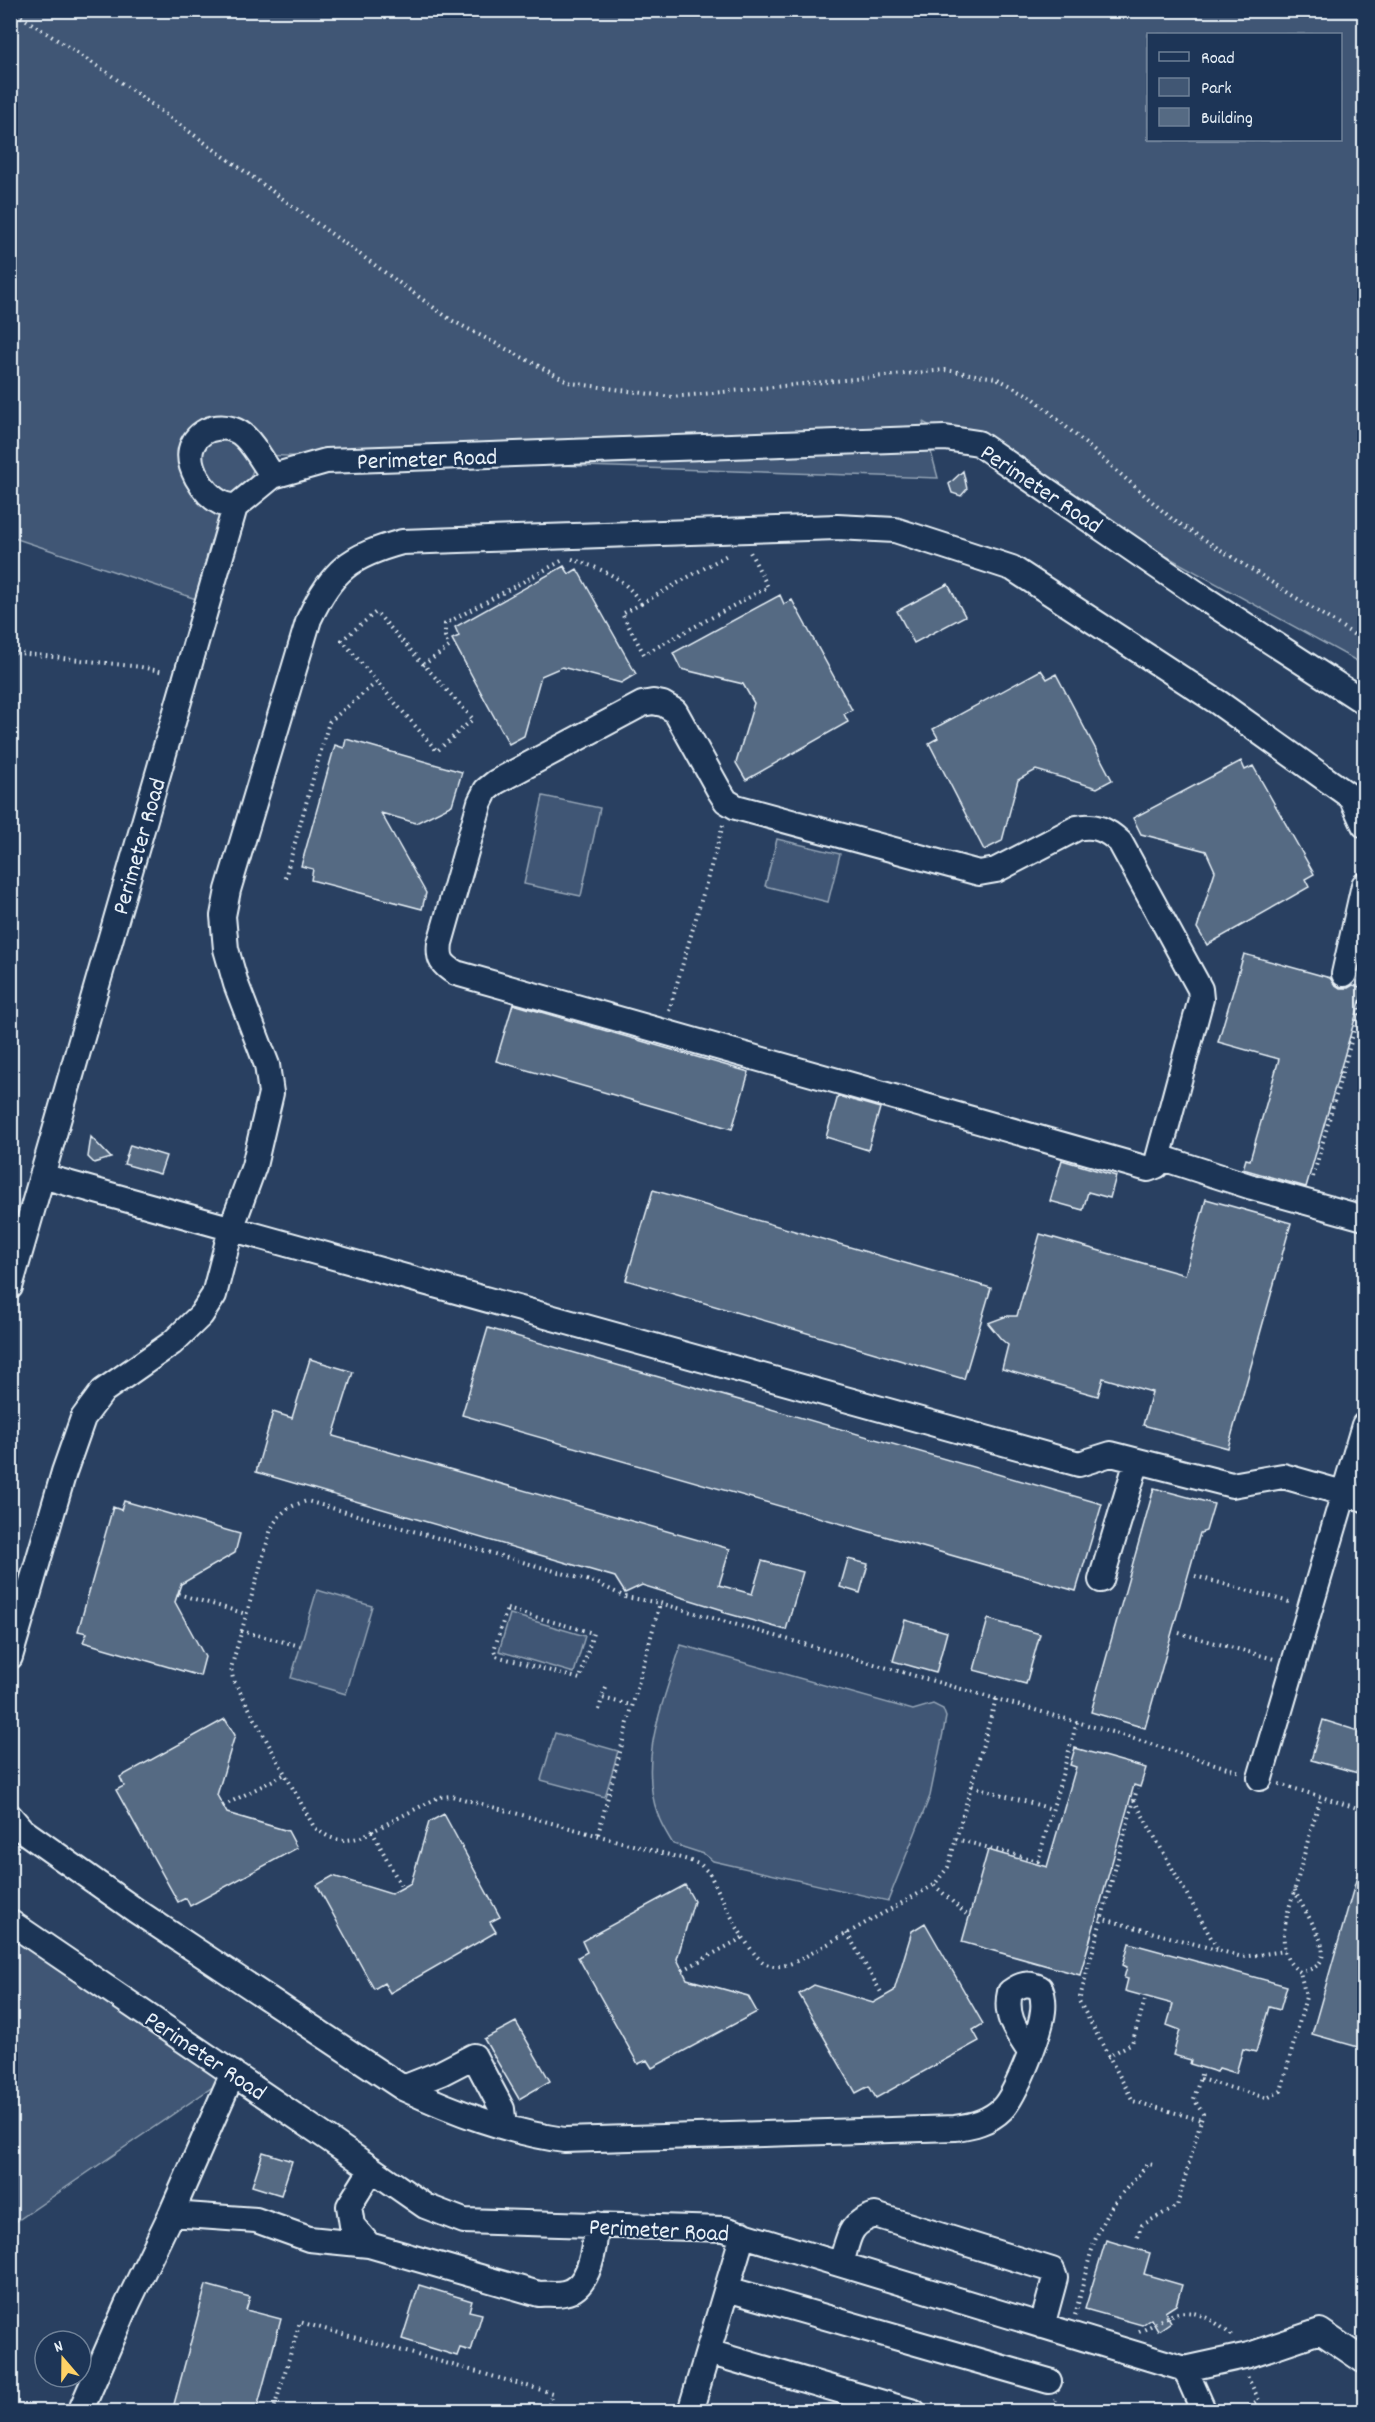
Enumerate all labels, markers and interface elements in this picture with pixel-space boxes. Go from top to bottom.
legend [1147,33,1342,141]
text: Road [1201,47,1235,72]
text: Park [1201,77,1232,102]
text: Building [1201,107,1253,132]
street label: Perimeter Road [973,437,1108,544]
street label: Perimeter Road [356,442,498,480]
street label: Perimeter Road [105,775,177,919]
street label: Perimeter Road [137,2004,272,2111]
street label: Perimeter Road [588,2211,730,2253]
north arrow [33,2329,93,2389]
text: N [51,2335,66,2359]

